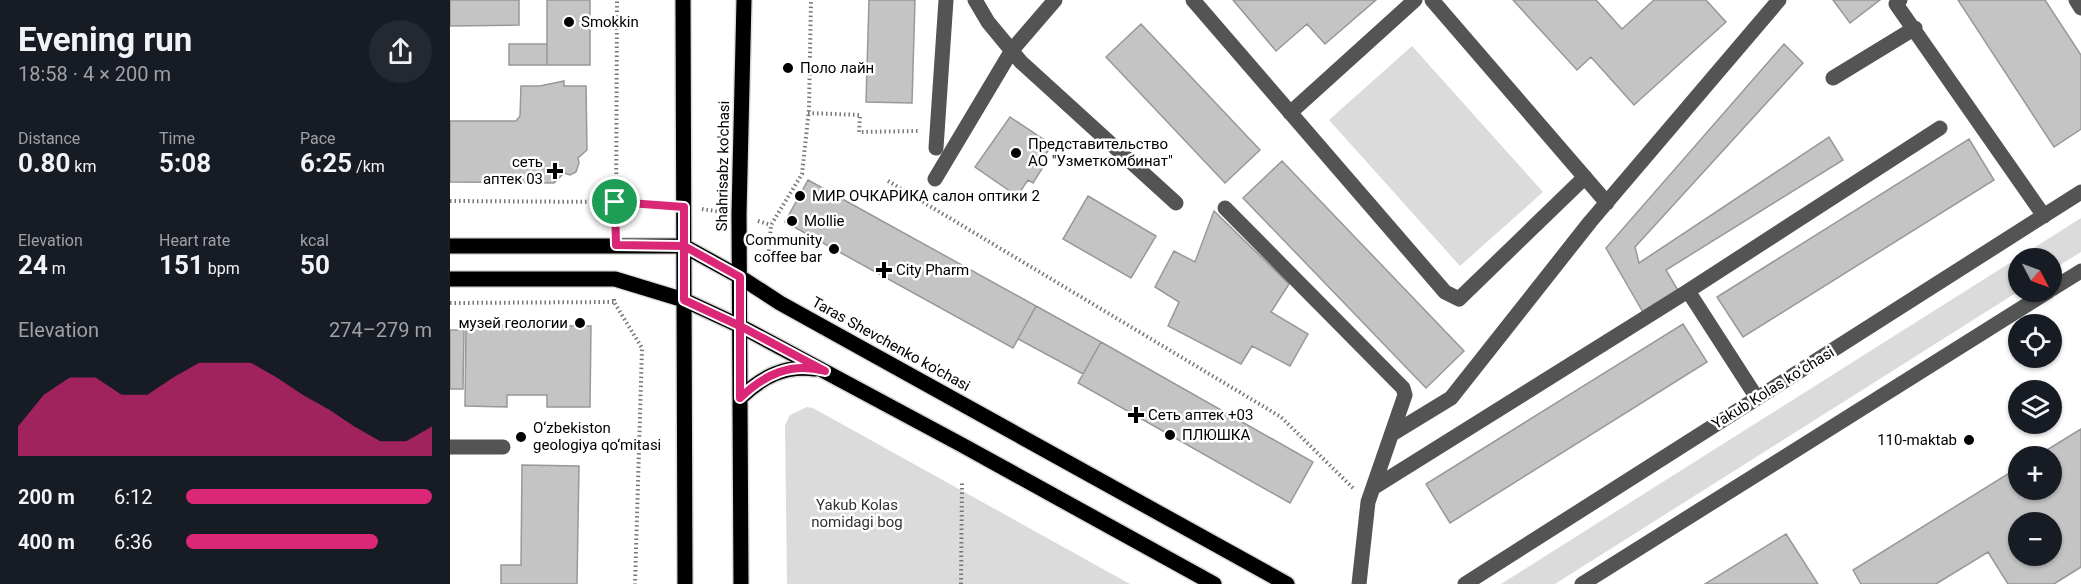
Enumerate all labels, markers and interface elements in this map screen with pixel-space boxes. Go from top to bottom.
place label: Smokkin [581,13,639,31]
marker: Smokkin [562,15,576,29]
text: Evening run [18,20,192,59]
button: share [369,20,432,83]
place label: Поло лайн [800,59,874,77]
marker: Поло лайн [781,61,795,75]
text: 18:58 · 4 × 200 m [18,62,171,86]
street label: Shahrisabz ko'chasi [713,100,733,232]
text: Distance [18,129,80,148]
text: Time [159,129,195,148]
text: Pace [300,129,336,148]
place label: Представительство АО "Узметкомбинат" [1028,135,1173,170]
marker: Представительство АО "Узметкомбинат" [1009,146,1023,160]
text: 0.80 [18,148,70,178]
text: 5:08 [159,148,211,178]
text: 6:25 [300,148,352,178]
place label: сеть аптек 03 [483,153,543,188]
text: km [70,157,96,176]
text: /km [352,157,385,176]
marker: сеть аптек 03 [548,164,562,178]
pin [589,176,640,227]
icon: arrive [598,185,631,218]
place label: МИР ОЧКАРИКА салон оптики 2 [812,187,1040,205]
marker: МИР ОЧКАРИКА салон оптики 2 [793,189,807,203]
place label: Mollie [804,212,845,230]
marker: Mollie [785,214,799,228]
text: Elevation [18,231,83,250]
text: Heart rate [159,231,230,250]
text: kcal [300,231,329,250]
place label: Community coffee bar [745,231,822,266]
marker: Community coffee bar [827,242,841,256]
north arrow [2008,248,2062,302]
map controls [2008,248,2062,566]
text: 24 [18,250,48,280]
text: 151 [159,250,204,280]
text: 50 [300,250,330,280]
text: m [48,259,66,278]
text: bpm [204,259,240,278]
place label: City Pharm [896,261,969,279]
marker: City Pharm [877,263,891,277]
street label: Taras Shevchenko ko'chasi [809,293,973,395]
place label: музей геологии [458,314,568,332]
button: locate [2008,314,2062,368]
marker: музей геологии [573,316,587,330]
text: Elevation [18,318,99,342]
text: 274–279 m [329,318,432,342]
street label: Yakub Kolas koʻchasi [1709,343,1837,433]
button: layers [2008,380,2062,434]
place label: Сеть аптек +03 [1148,406,1253,424]
marker: Сеть аптек +03 [1129,408,1143,422]
place label: O‘zbekiston geologiya qo‘mitasi [533,419,661,454]
place label: ПЛЮШКА [1182,426,1250,444]
marker: ПЛЮШКА [1163,428,1177,442]
marker: O‘zbekiston geologiya qo‘mitasi [514,430,528,444]
place label: 110-maktab [1877,431,1957,449]
marker: 110-maktab [1962,433,1976,447]
button: + [2008,446,2062,500]
text: 200 m [18,485,75,509]
text: 6:12 [114,485,153,509]
park label: Yakub Kolas nomidagi bog [811,496,903,531]
button: − [2008,512,2062,566]
text: 400 m [18,530,75,554]
text: 6:36 [114,530,153,554]

